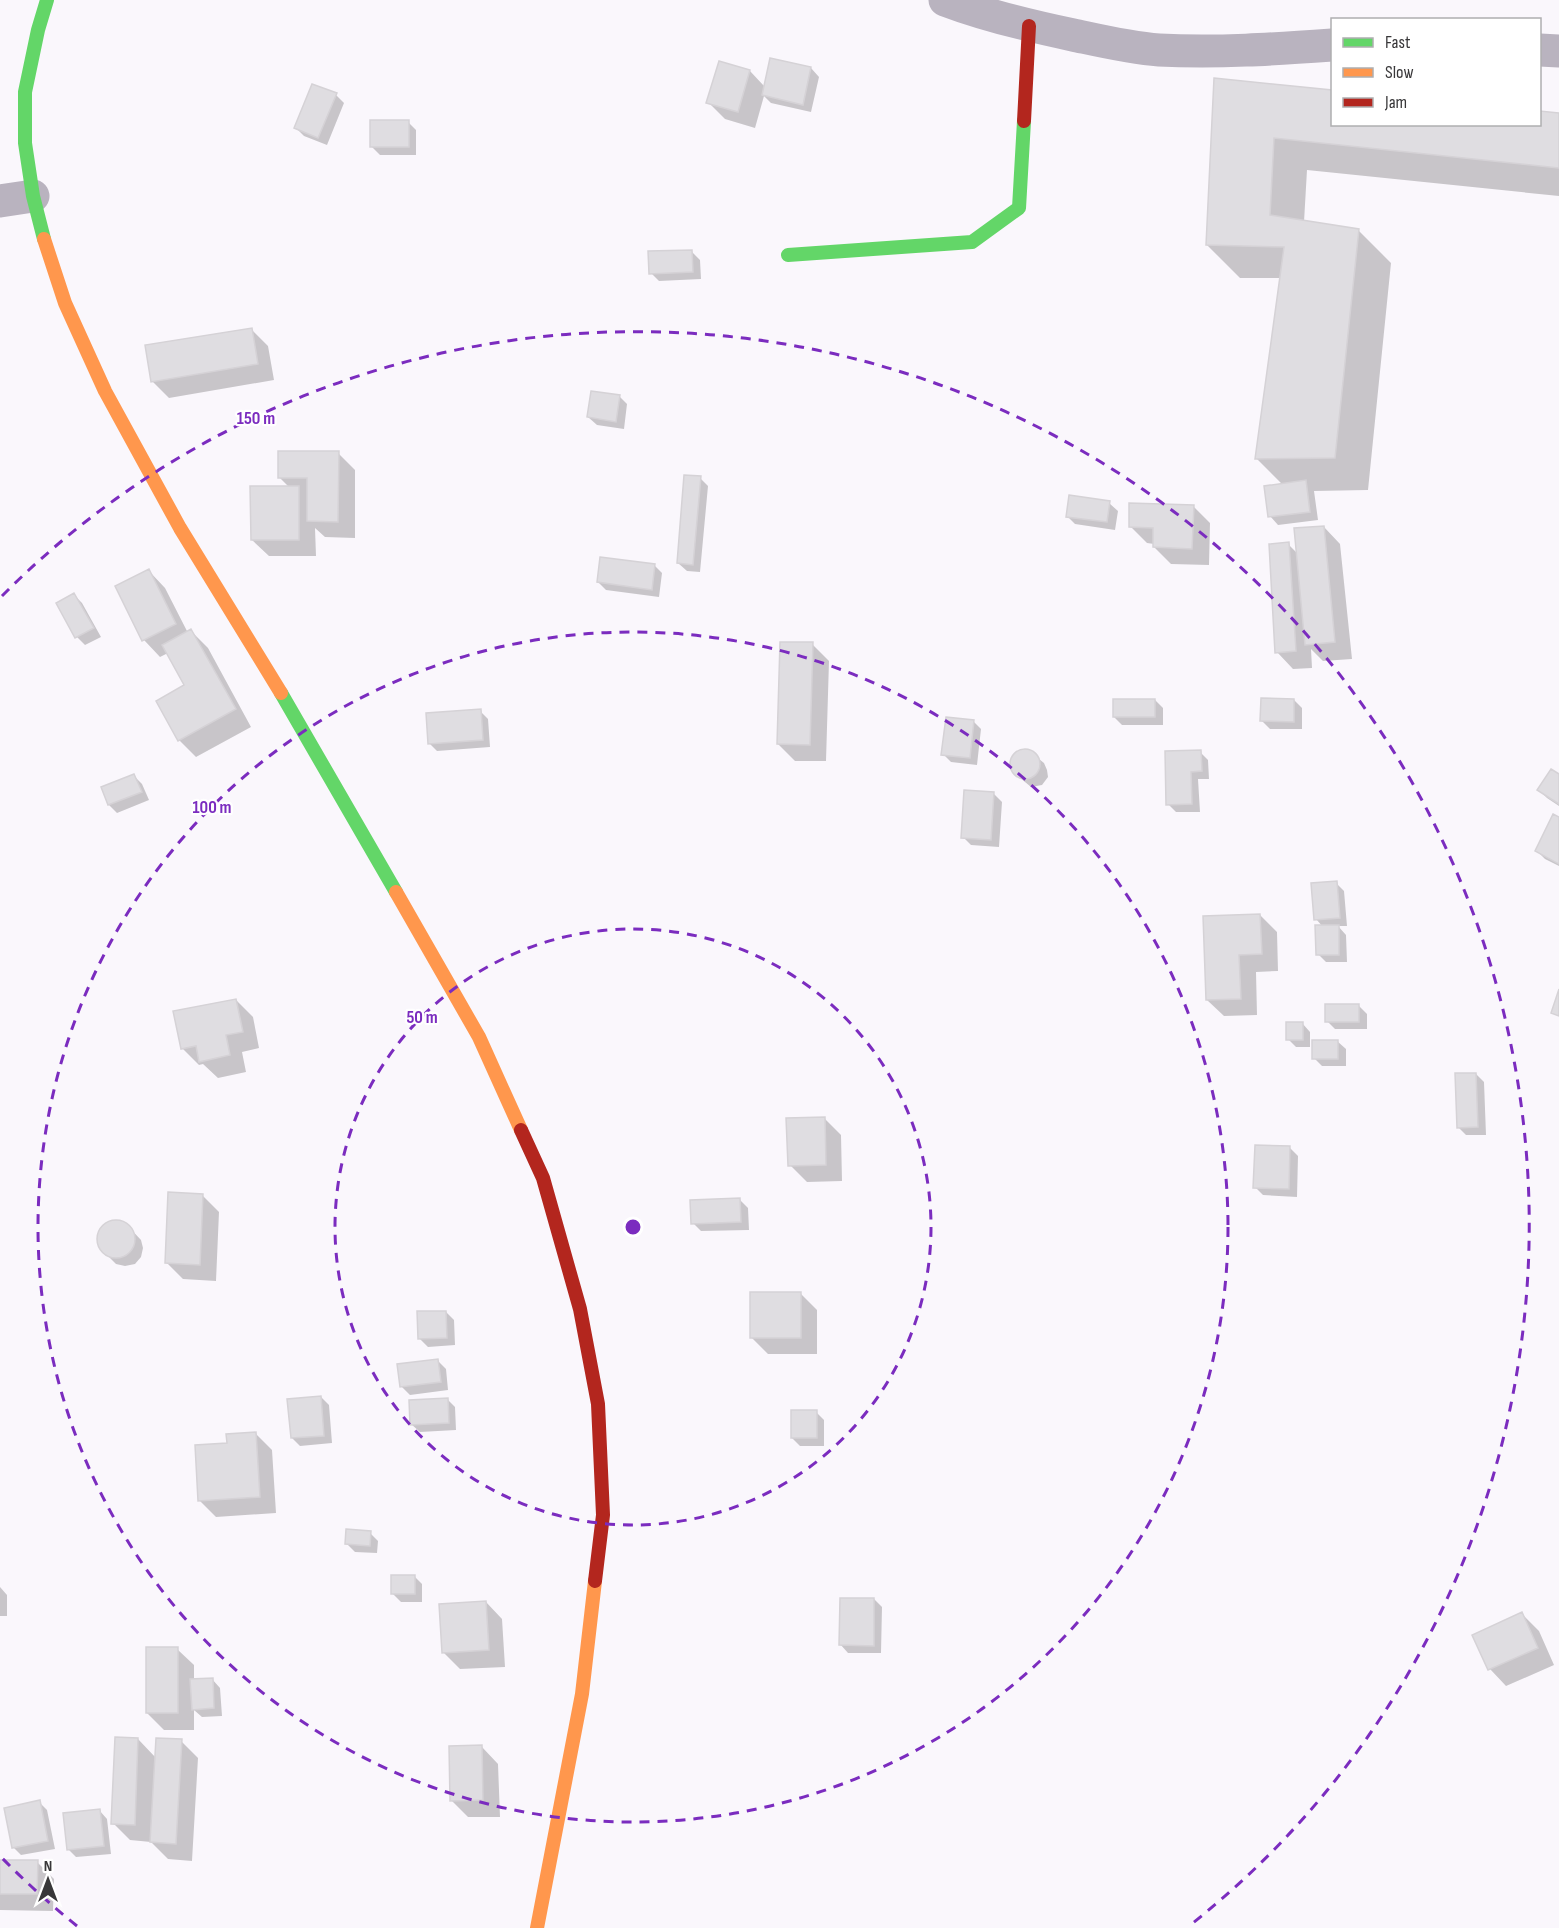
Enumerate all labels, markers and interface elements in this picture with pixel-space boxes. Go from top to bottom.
legend [1331,18,1541,126]
text: Fast [1385,32,1411,53]
text: Slow [1385,62,1414,83]
text: Jam [1384,92,1407,113]
text: 150 m [237,408,275,429]
text: 100 m [193,797,232,818]
text: 50 m [406,1007,438,1028]
centre of rings [623,1217,643,1237]
north arrow [18,1850,78,1910]
text: N [44,1857,52,1876]

